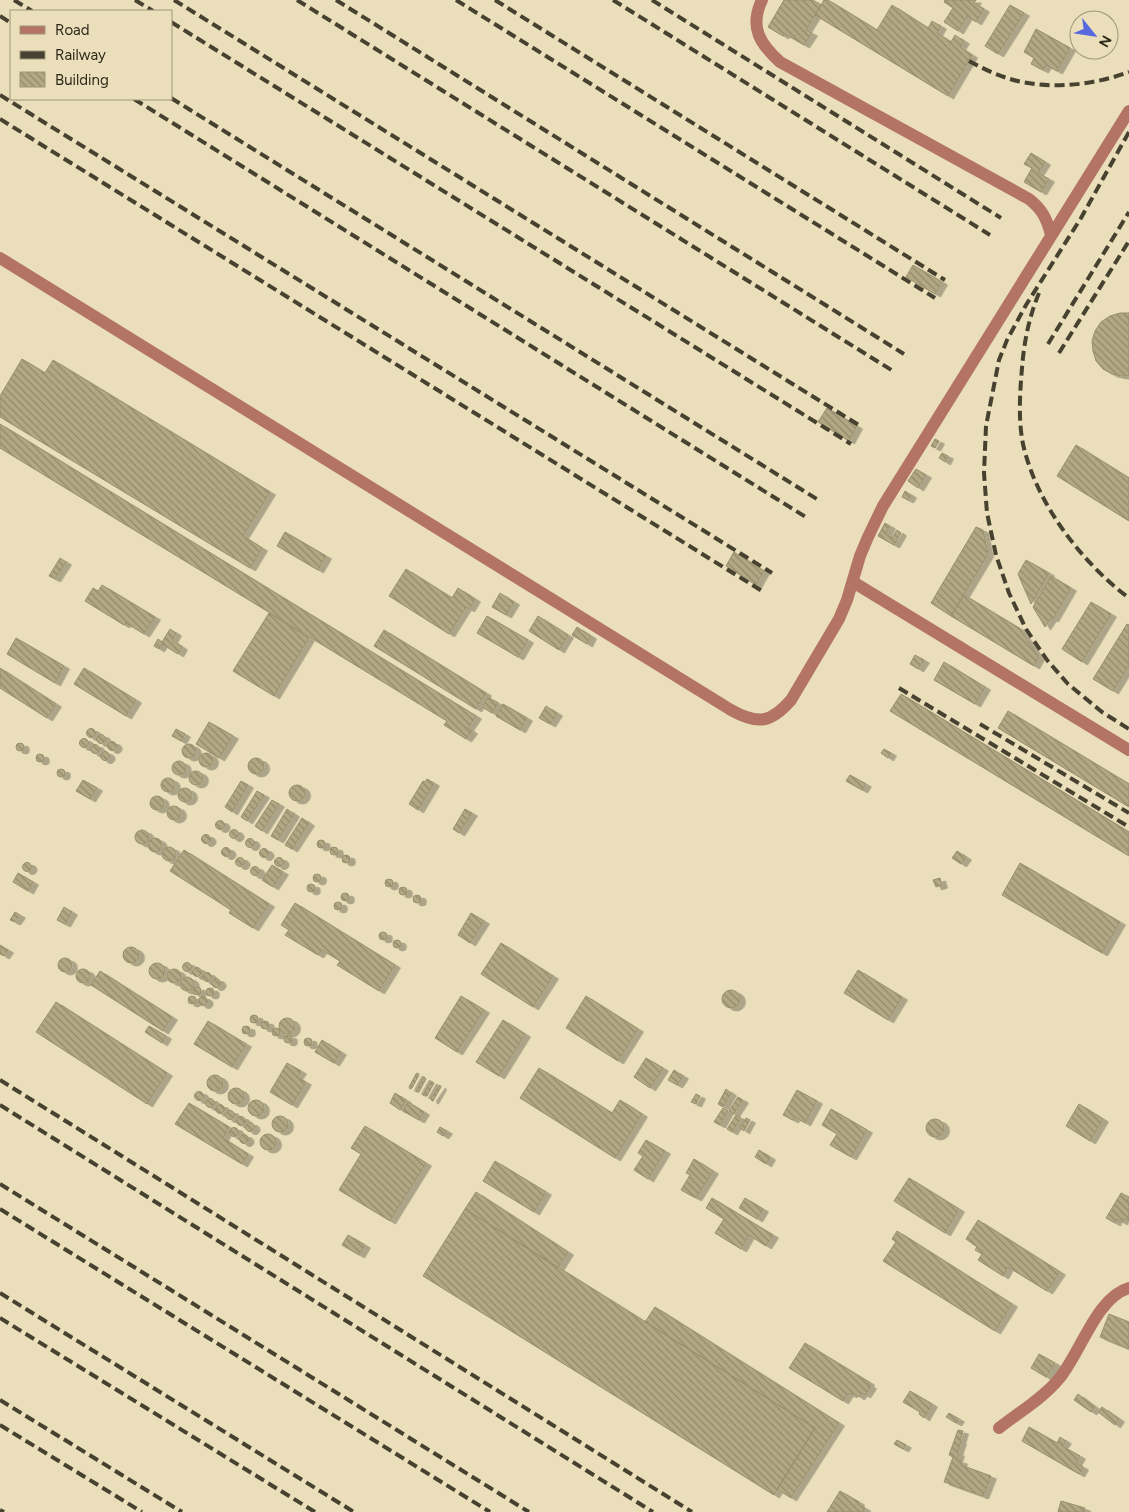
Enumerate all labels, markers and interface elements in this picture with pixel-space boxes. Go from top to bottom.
legend [10,10,172,100]
north arrow [1069,10,1119,60]
text: Road [55,21,90,39]
text: N [1095,32,1115,50]
text: Railway [55,46,106,64]
text: Building [55,71,109,89]

